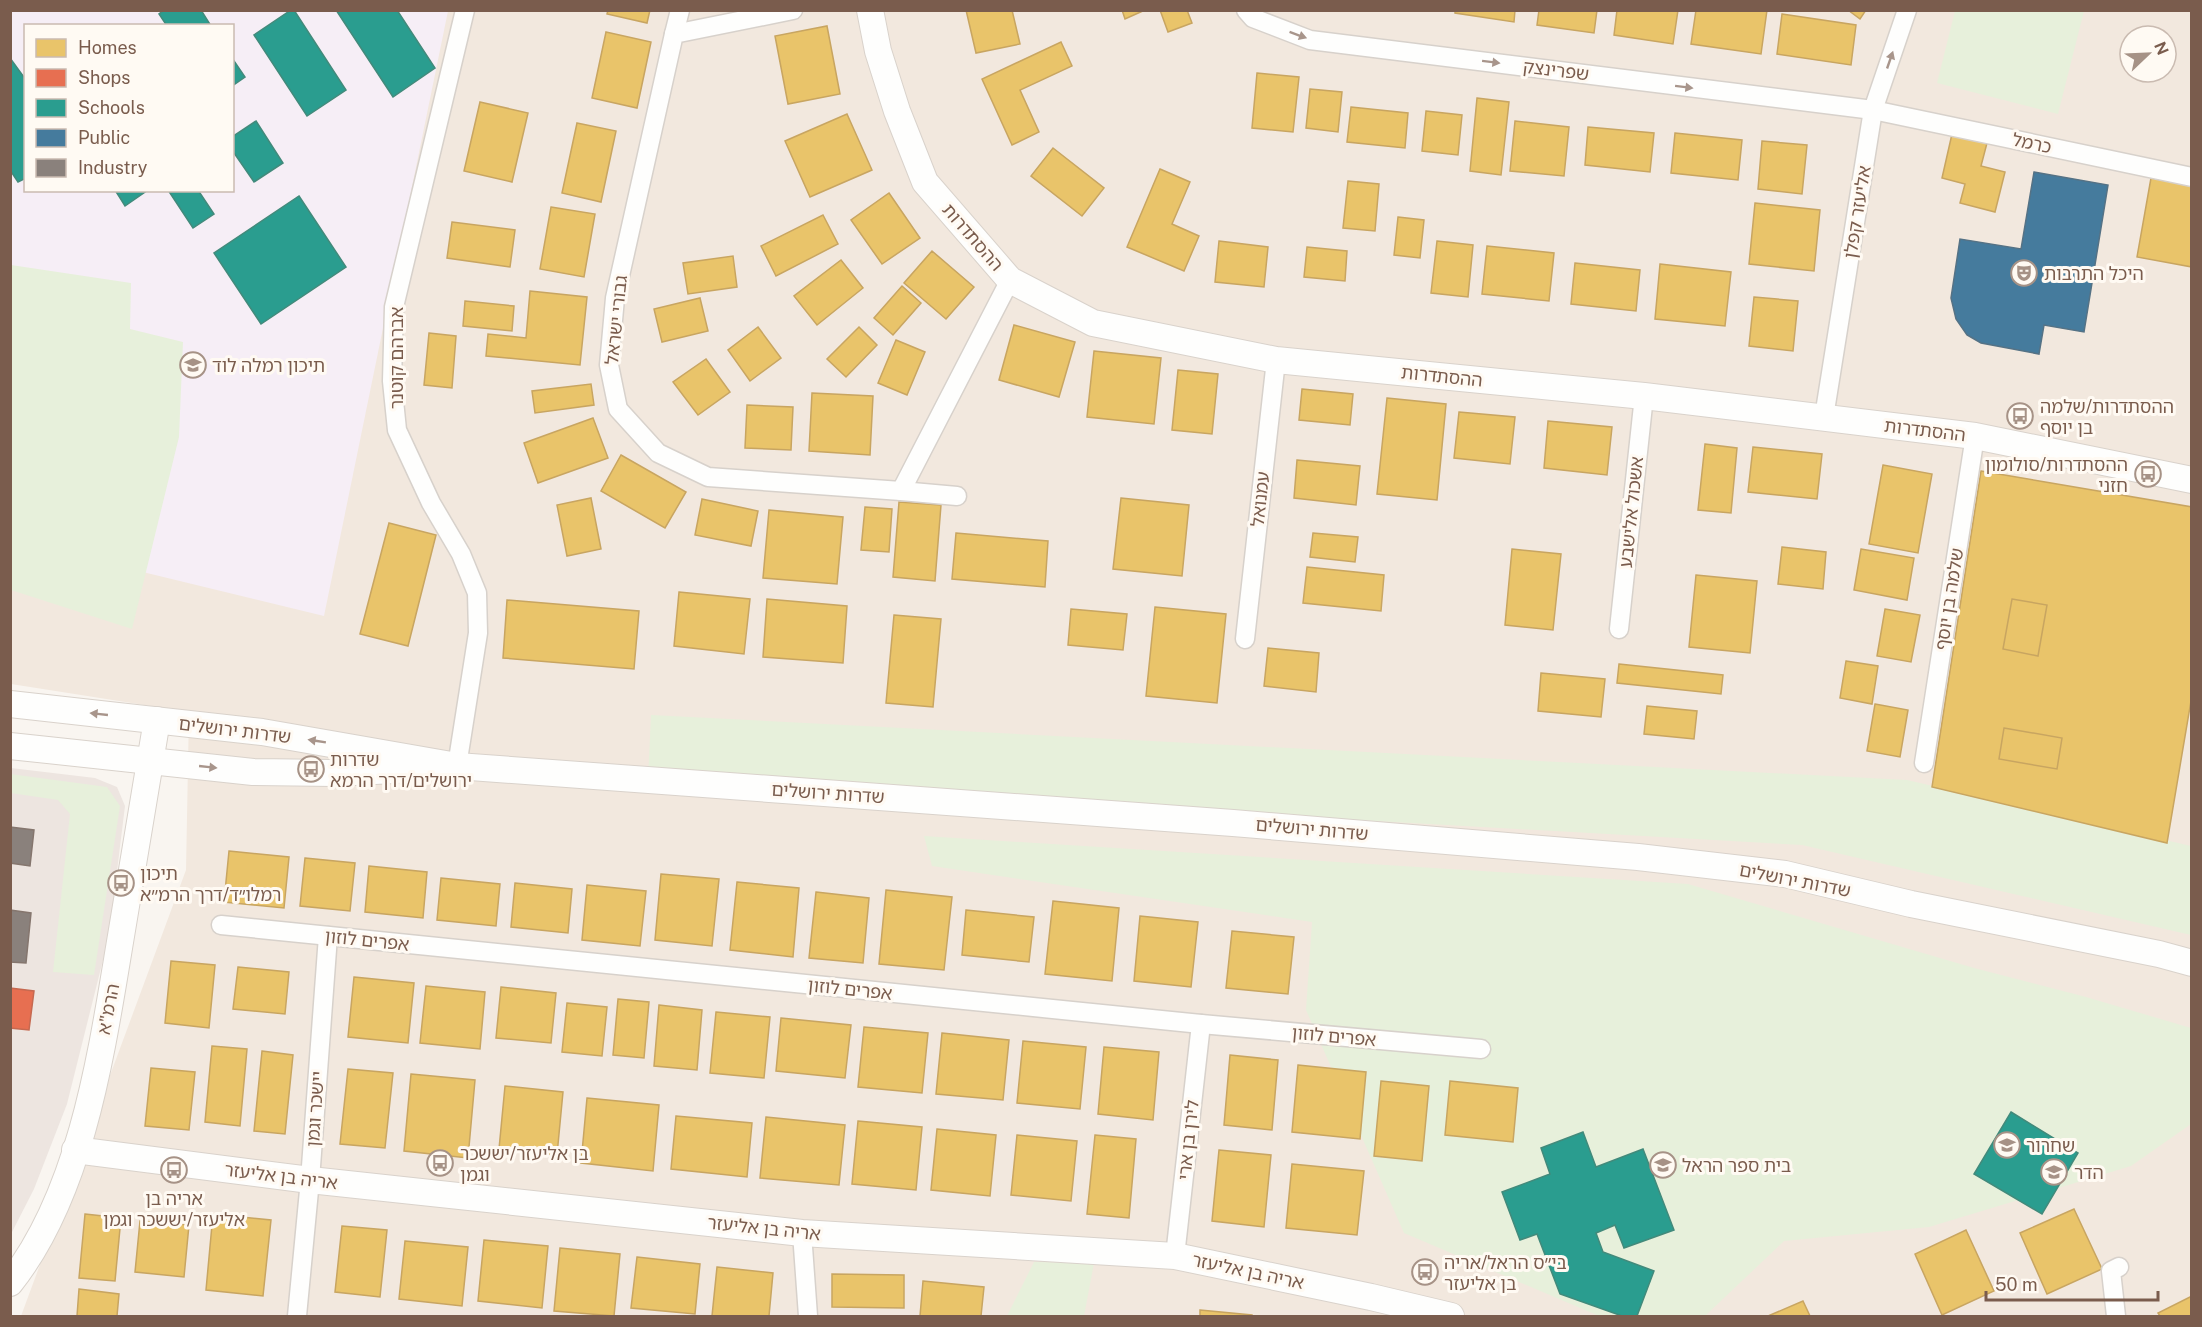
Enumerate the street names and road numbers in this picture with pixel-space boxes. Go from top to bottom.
street label: שפרינצק [1522,56,1590,84]
street label: כרמל [2010,129,2054,157]
street label: אליעזר קפלן [1839,164,1875,260]
street label: ההסתדרות [938,199,1008,275]
street label: גבורי ישראל [601,274,631,366]
street label: אברהם קוטנר [386,307,407,409]
street label: ההסתדרות [1400,361,1484,391]
street label: ההסתדרות [1883,415,1967,445]
street label: אשכול אלישבע [1615,455,1647,569]
street label: עמנואל [1247,470,1273,528]
street label: שלמה בן יוסף [1931,546,1967,652]
street label: שדרות ירושלים [178,713,292,747]
street label: שדרות ירושלים [771,779,885,807]
street label: שדרות ירושלים [1255,814,1369,844]
street label: שדרות ירושלים [1737,859,1853,901]
street label: אפרים לוזון [324,925,410,955]
street label: אפרים לוזון [807,974,893,1004]
street label: הרמ"א [93,982,123,1036]
street label: אפרים לוזון [1291,1022,1377,1050]
street label: יישכר וגמן [302,1070,328,1148]
street label: לירן בן ארי [1173,1099,1203,1181]
street label: אריה בן אליעזר [223,1159,339,1193]
street label: אריה בן אליעזר [706,1212,822,1244]
street label: אריה בן אליעזר [1190,1249,1306,1293]

